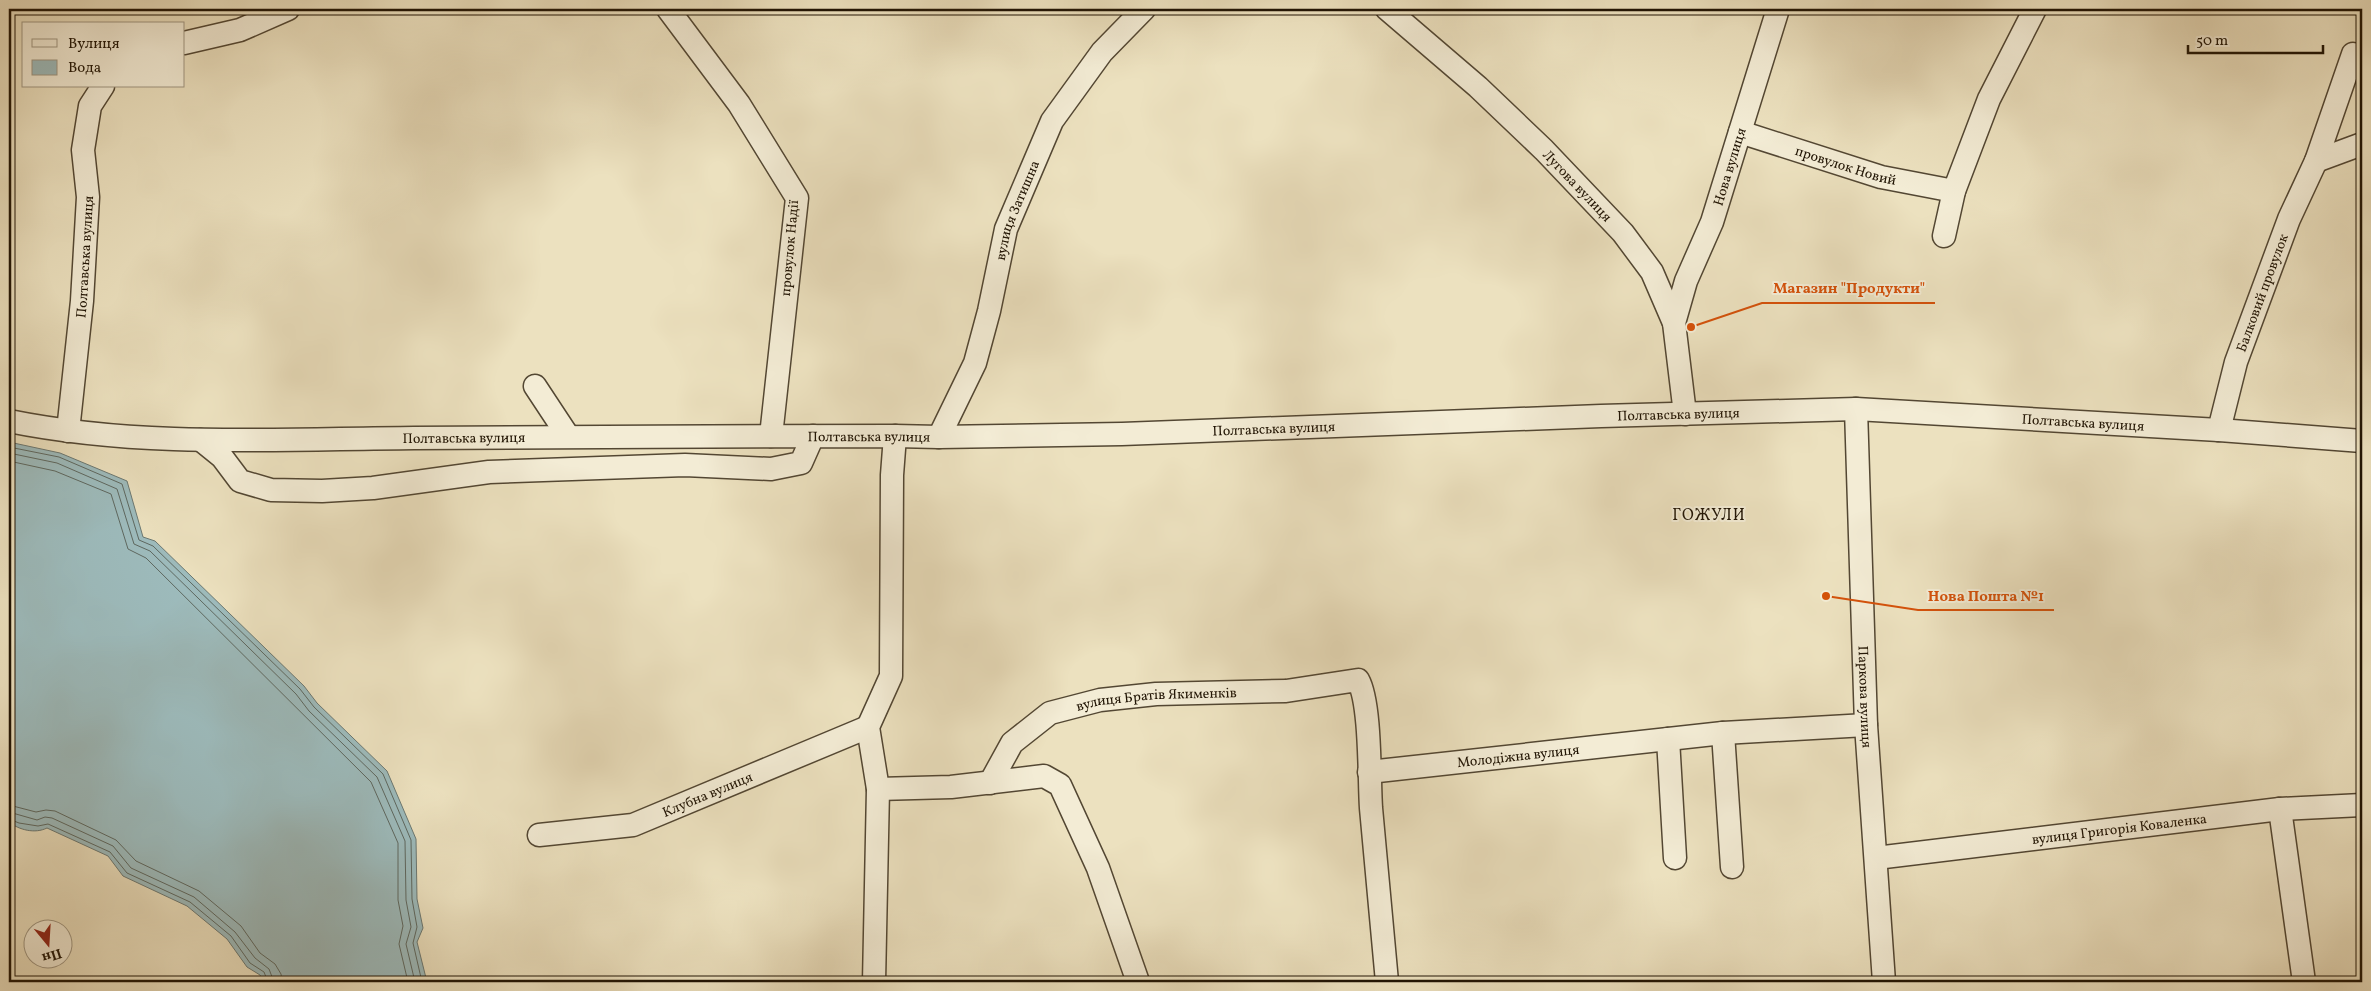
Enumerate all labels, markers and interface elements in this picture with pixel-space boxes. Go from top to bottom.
legend [22,22,185,88]
scale bar [2188,22,2324,54]
text: 50 m [2196,31,2228,52]
text: Вулиця [68,34,120,55]
text: Вода [68,58,101,79]
street label: Нова вулиця [1710,126,1752,209]
street label: провулок Новий [1792,142,1898,191]
street label: Лугова вулиця [1538,146,1616,227]
street label: вулиця Затишна [992,158,1045,262]
street label: Полтавська вулиця [72,195,99,319]
street label: провулок Надії [777,199,804,297]
street label: Балковий провулок [2232,231,2294,355]
callout: Магазин "Продукти" [1762,273,1935,303]
text: Магазин "Продукти" [1773,279,1925,300]
street label: Полтавська вулиця [1617,404,1740,427]
street label: Полтавська вулиця [2021,411,2145,437]
street label: Полтавська вулиця [1212,418,1335,442]
street label: Полтавська вулиця [807,428,930,448]
street label: Полтавська вулиця [402,429,525,449]
district label: ГОЖУЛИ [1672,505,1746,527]
callout: Нова Пошта №1 [1918,580,2054,610]
text: Нова Пошта №1 [1928,587,2044,608]
street label: Паркова вулиця [1852,645,1876,749]
street label: вулиця Братів Якименків [1074,684,1237,717]
street label: Молодіжна вулиця [1456,741,1580,773]
street label: Клубна вулиця [660,768,756,823]
street label: вулиця Григорія Коваленка [2031,810,2208,850]
north arrow [22,918,72,968]
text: Пн [39,943,64,967]

